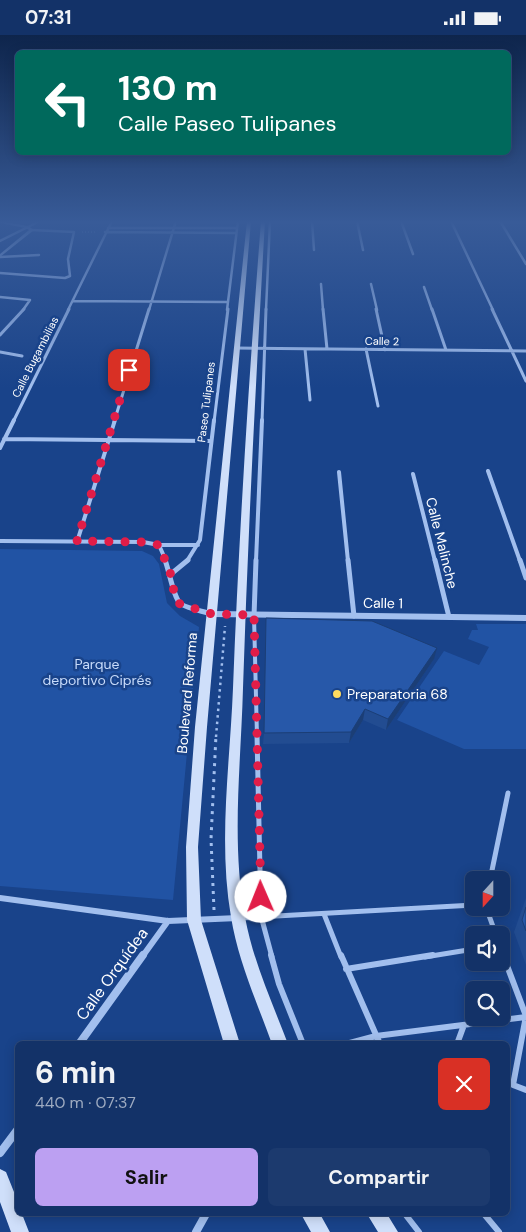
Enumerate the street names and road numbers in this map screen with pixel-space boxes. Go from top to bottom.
street label: Calle Bugambilias [9,314,61,400]
street label: Calle 2 [365,334,399,348]
street label: Paseo Tulipanes [194,361,218,443]
street label: Calle Malinche [422,495,462,591]
street label: Calle 1 [363,594,403,612]
street label: Boulevard Reforma [173,632,201,754]
street label: Calle Orquídea [71,924,153,1024]

